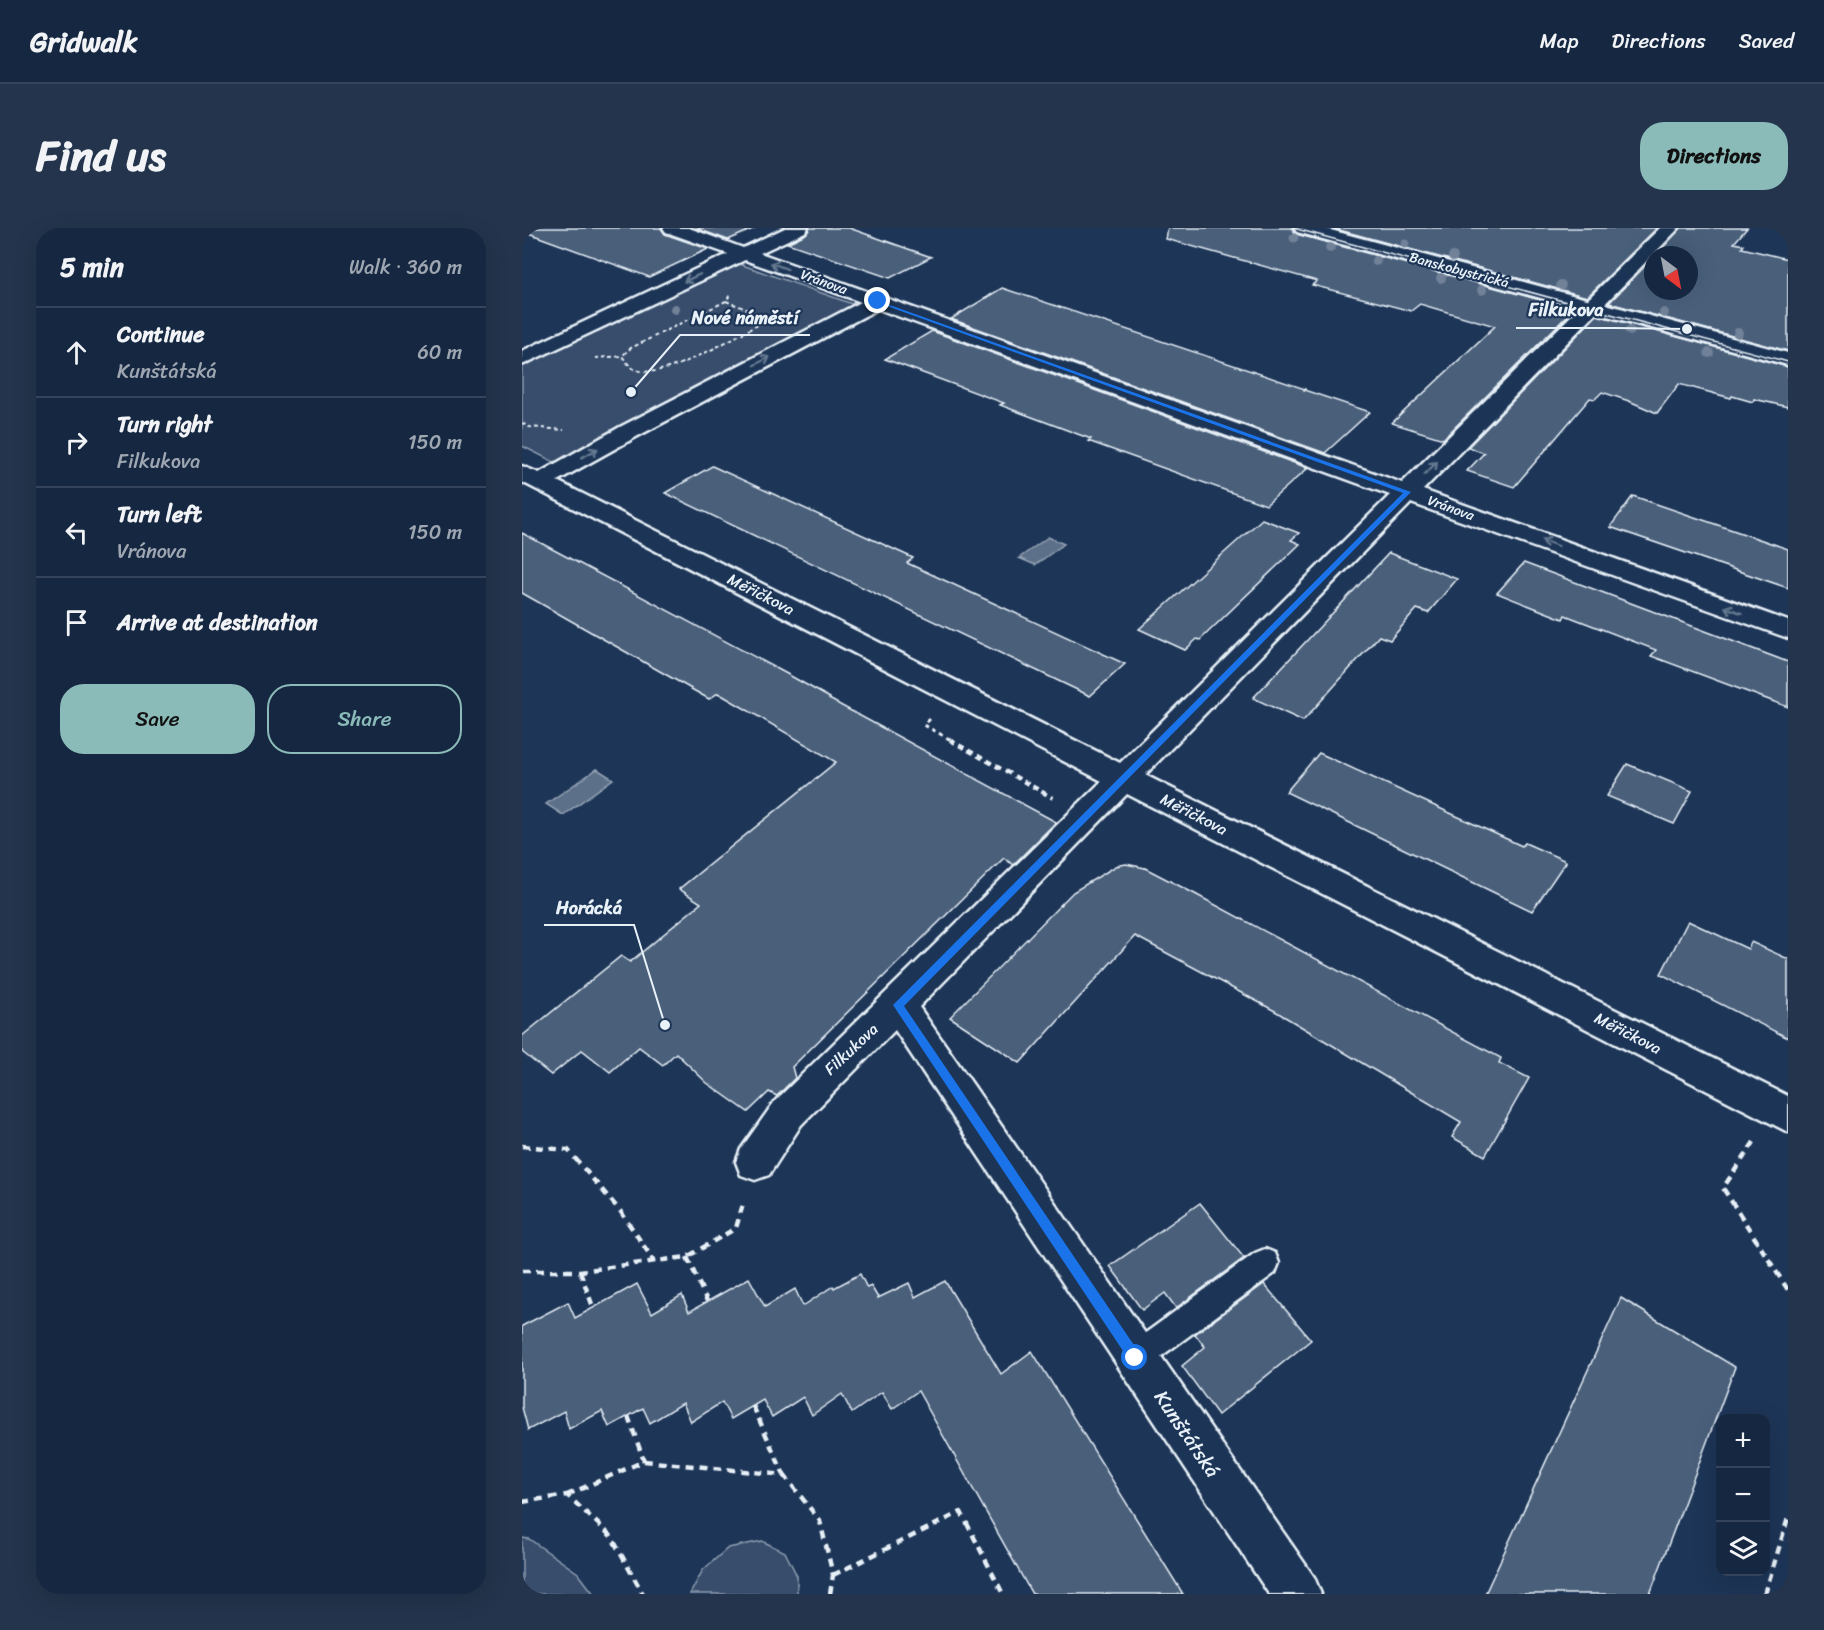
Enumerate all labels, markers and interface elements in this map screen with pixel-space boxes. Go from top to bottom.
text: Gridwalk [30,17,138,66]
text: Map [1540,22,1578,60]
text: Directions [1611,22,1706,60]
text: Saved [1739,22,1794,60]
text: Find us [36,119,166,193]
button: Directions [1640,122,1788,190]
text: 5 min [60,244,124,290]
street label: Banskobystrická [1406,245,1512,295]
north arrow [1644,246,1698,300]
text: Walk · 360 m [349,250,462,285]
one-way arrow [770,259,789,270]
street label: Vránova [797,262,852,302]
one-way arrow [684,273,702,285]
route end [864,287,890,313]
callout: Filkukova [1516,292,1615,328]
text: Filkukova [1528,294,1604,326]
callout: Nové náměstí [680,299,810,335]
text: Nové náměstí [691,302,801,334]
text: Continue [117,315,205,354]
text: 60 m [417,335,462,370]
icon: ahead [60,336,93,369]
text: Kunštátská [117,354,217,389]
one-way arrow [753,355,770,367]
text: Turn right [117,405,212,444]
text: 150 m [408,425,462,460]
icon: right [60,426,93,459]
text: Filkukova [117,444,200,479]
one-way arrow [582,447,599,459]
one-way arrow [1423,461,1438,476]
street label: Vránova [1424,488,1479,528]
text: Turn left [117,495,202,534]
text: 150 m [408,515,462,550]
icon: left [60,516,93,549]
text: Vránova [117,534,186,569]
one-way arrow [1541,537,1560,548]
street label: Měřičkova [722,565,800,623]
text: Arrive at destination [117,603,318,642]
one-way arrow [1724,604,1743,615]
icon: arrive [60,606,93,639]
button: Save [60,684,255,754]
button: Share [267,684,462,754]
street label: Měřičkova [1155,785,1233,843]
callout: Horácká [544,889,634,925]
text: Horácká [555,892,622,924]
street label: Měřičkova [1589,1004,1667,1062]
street label: Filkukova [817,1016,885,1082]
route start [1121,1344,1147,1370]
street label: Kunštátská [1145,1383,1229,1485]
map controls [1716,1414,1770,1576]
button: + [1716,1414,1770,1468]
button: − [1716,1468,1770,1522]
button: layers [1716,1522,1770,1576]

